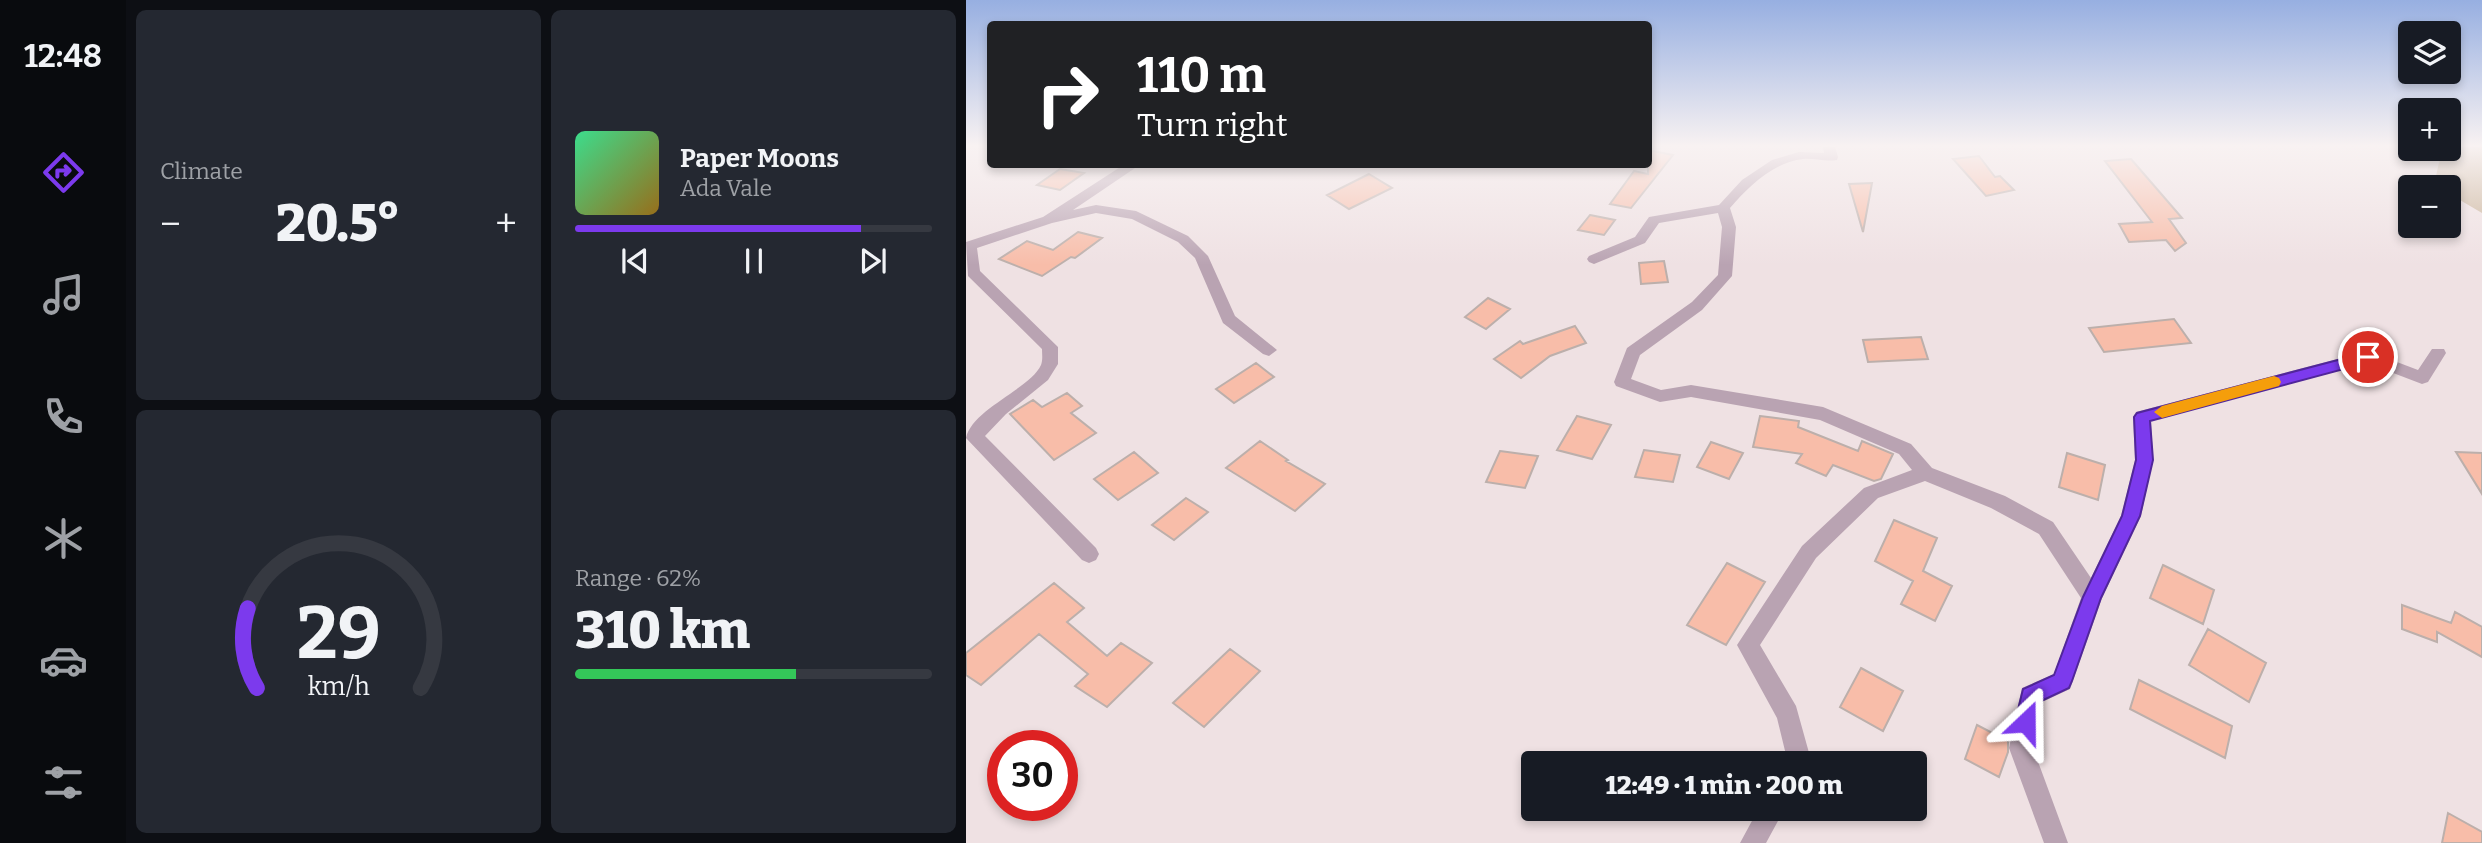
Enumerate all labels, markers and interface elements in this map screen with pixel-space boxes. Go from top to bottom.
map controls [2398,21,2461,238]
button: layers [2398,21,2461,84]
text: 12:48 [24,37,102,75]
text: 110 m [1137,46,1266,105]
icon: right [1022,49,1113,140]
button: + [2398,98,2461,161]
text: Turn right [1137,106,1288,144]
text: Paper Moons [680,143,839,174]
icon: directions [39,148,88,197]
text: Climate [160,157,243,185]
text: Ada Vale [680,174,772,202]
button: − [2398,175,2461,238]
text: 20.5° [276,192,400,255]
text: − [160,201,181,247]
text: + [495,201,517,247]
icon: previous [616,242,654,280]
icon: pause [735,242,773,280]
icon: next [854,242,892,280]
icon: music [39,270,88,319]
pin [2338,327,2398,387]
icon: arrive [2349,338,2387,376]
icon: phone [39,392,88,441]
icon: climate [39,514,88,563]
text: Range · 62% [575,564,701,592]
text: 29 [296,590,381,677]
text: 310 km [575,599,750,662]
icon: car [39,636,88,685]
text: km/h [308,671,370,701]
position arrow [1989,685,2063,759]
speed limit sign: 30 [987,730,1078,821]
icon: filters [39,758,88,807]
text: 12:49 · 1 min · 200 m [1605,770,1843,801]

